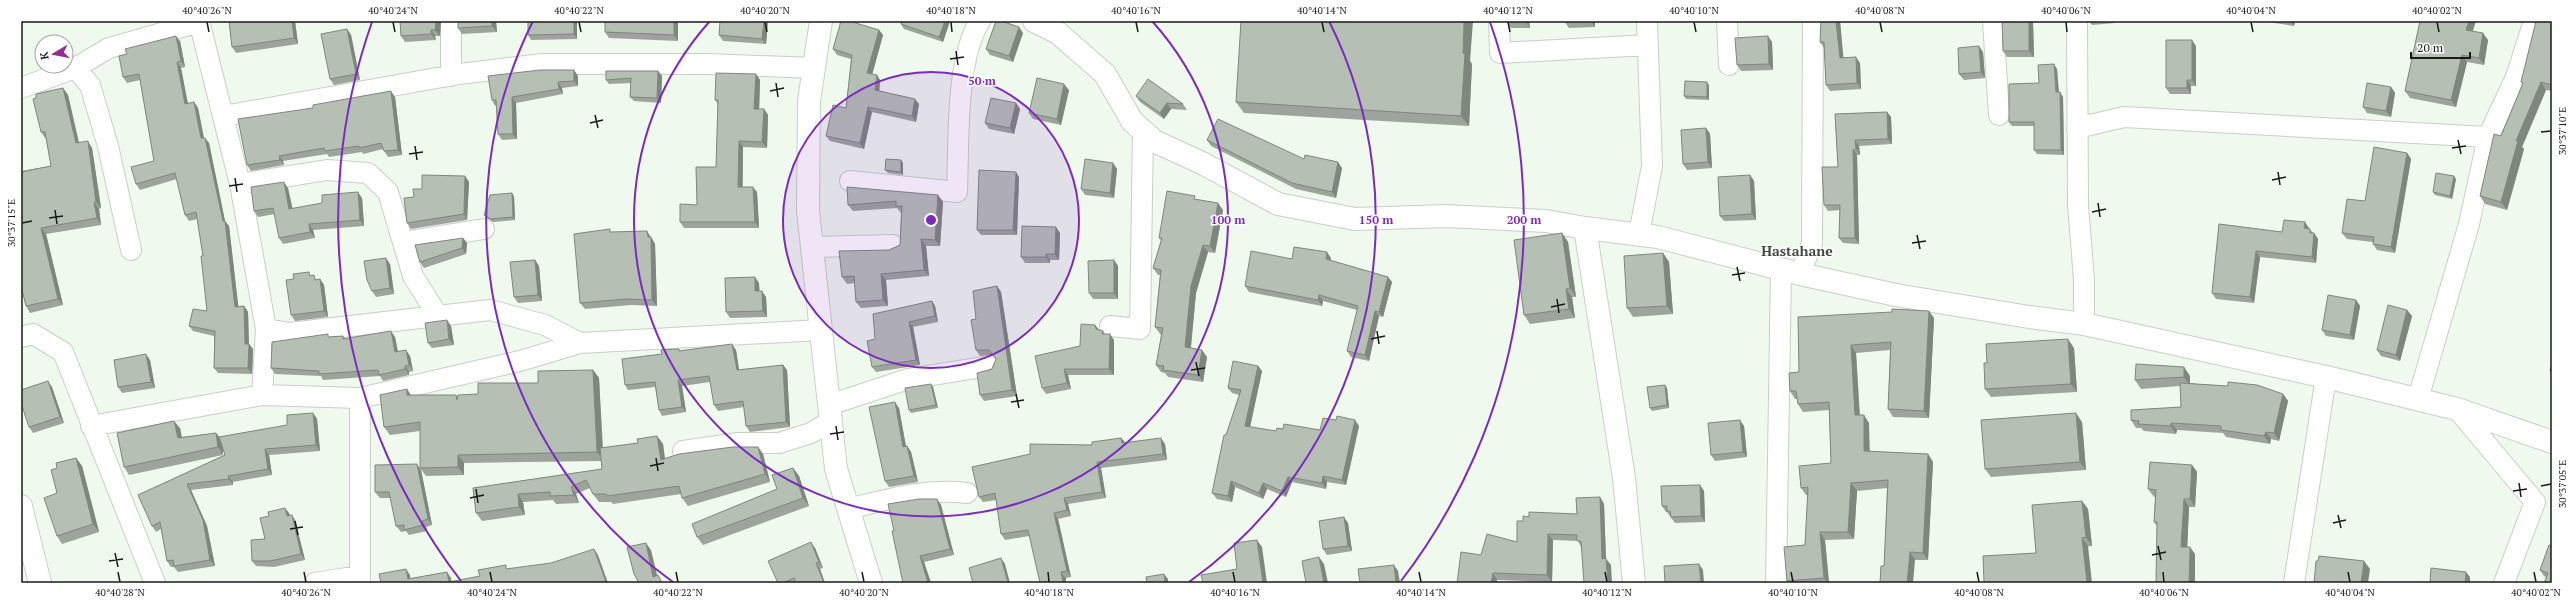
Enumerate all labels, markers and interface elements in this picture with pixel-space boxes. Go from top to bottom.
text: 40°40'26"N [182,4,232,17]
text: 40°40'24"N [368,4,418,17]
text: 40°40'22"N [554,4,604,17]
text: 40°40'20"N [740,4,790,17]
text: 40°40'18"N [926,4,976,17]
text: 40°40'16"N [1111,4,1161,17]
text: 40°40'14"N [1297,4,1347,17]
text: 40°40'12"N [1483,4,1533,17]
text: 40°40'10"N [1669,4,1719,17]
text: 40°40'08"N [1855,4,1905,17]
text: 40°40'06"N [2041,4,2091,17]
text: 40°40'04"N [2226,4,2276,17]
text: 40°40'02"N [2412,4,2462,17]
north arrow [34,34,74,74]
scale bar [2411,34,2470,60]
text: 20 m [2417,40,2444,55]
text: K [37,50,52,61]
text: 50 m [968,73,996,88]
text: 30°37'10"E [2556,107,2569,155]
text: 30°37'15"E [5,199,18,247]
text: 100 m [1211,212,1245,227]
text: 150 m [1359,212,1393,227]
text: 200 m [1507,212,1541,227]
centre of rings [924,213,938,227]
district label: Hastahane [1761,241,1833,260]
text: 30°37'05"E [2556,460,2569,508]
text: 40°40'28"N [95,586,145,599]
text: 40°40'26"N [281,586,331,599]
text: 40°40'24"N [467,586,517,599]
text: 40°40'22"N [653,586,703,599]
text: 40°40'20"N [839,586,889,599]
text: 40°40'18"N [1024,586,1074,599]
text: 40°40'16"N [1210,586,1260,599]
text: 40°40'14"N [1396,586,1446,599]
text: 40°40'12"N [1582,586,1632,599]
text: 40°40'10"N [1768,586,1818,599]
text: 40°40'08"N [1954,586,2004,599]
text: 40°40'06"N [2139,586,2189,599]
text: 40°40'04"N [2325,586,2375,599]
text: 40°40'02"N [2511,586,2561,599]

